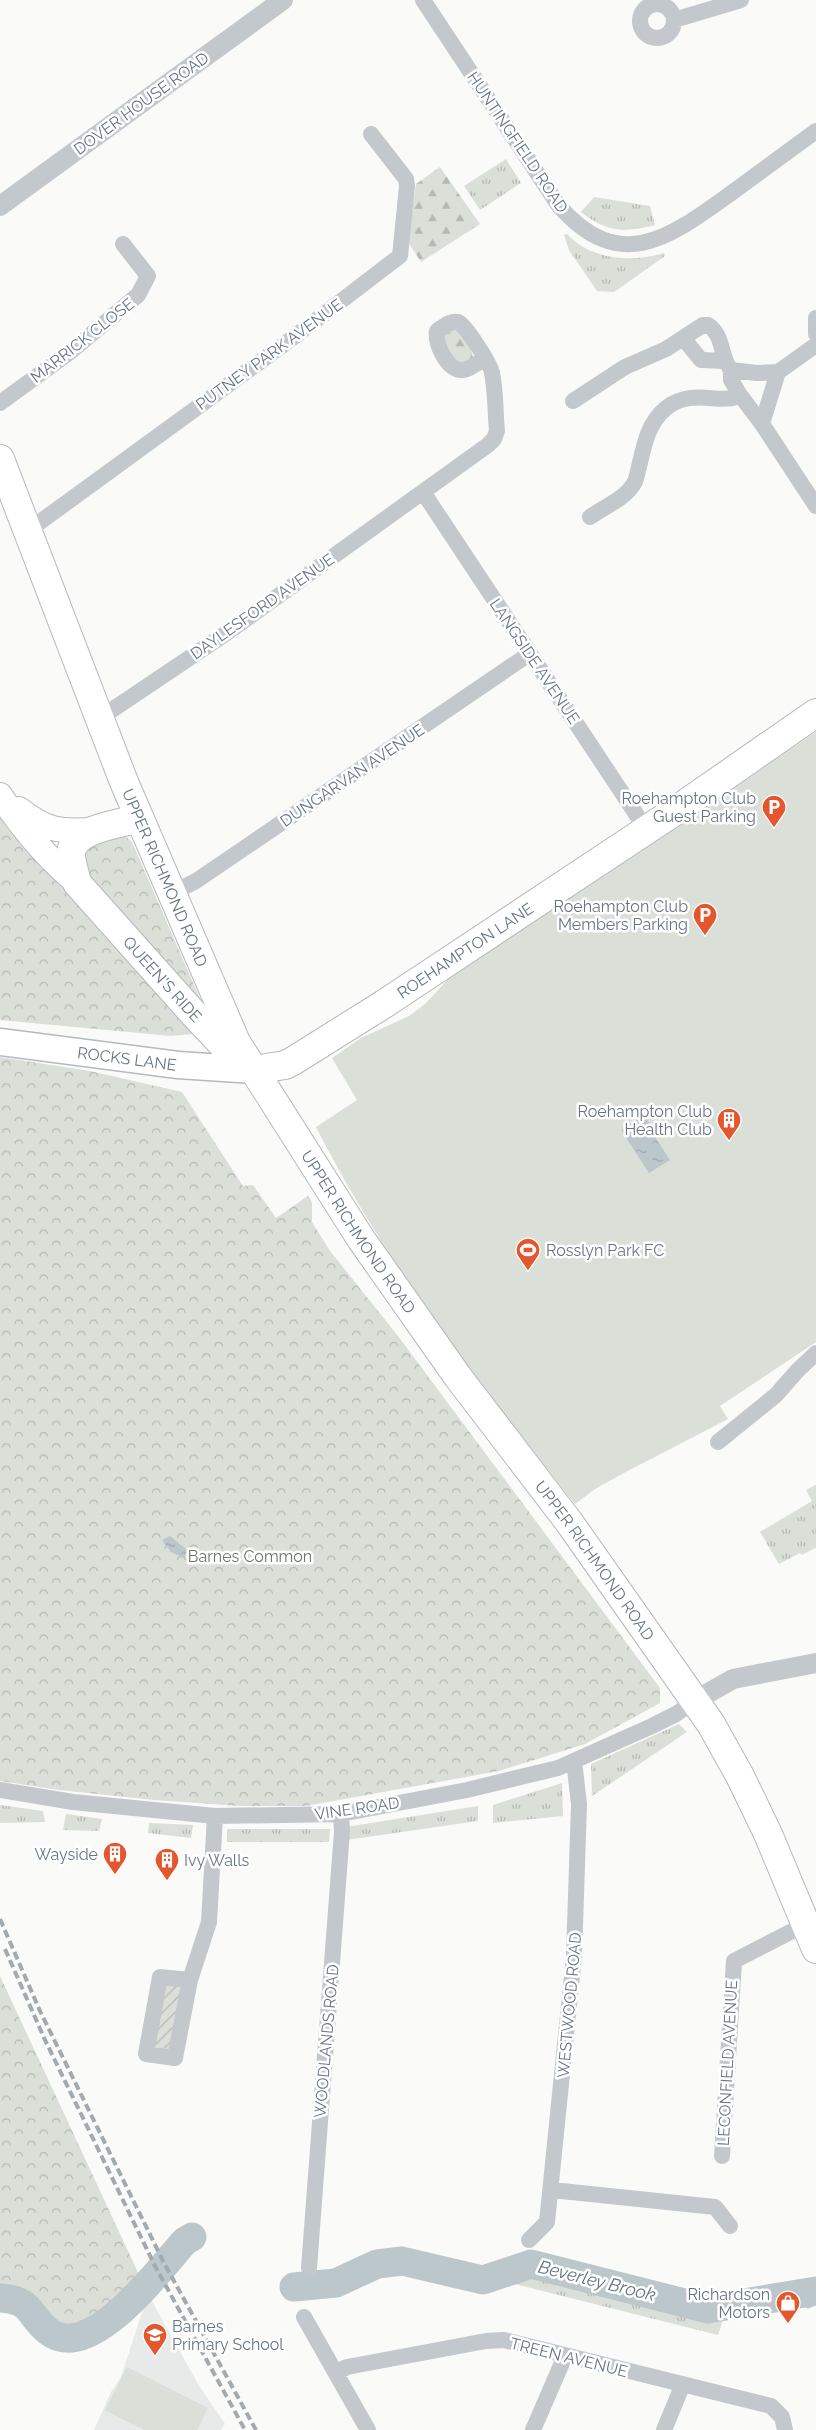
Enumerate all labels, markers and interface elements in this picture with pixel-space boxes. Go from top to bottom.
street label: DOVER HOUSE ROAD [70,48,212,159]
street label: HUNTINGFIELD ROAD [463,68,572,216]
street label: MARRICK CLOSE [27,294,138,387]
street label: PUTNEY PARK AVENUE [192,295,347,414]
street label: DAYLESFORD AVENUE [187,549,338,663]
street label: LANGSIDE AVENUE [486,595,584,728]
street label: DUNGARVAN AVENUE [277,720,428,831]
street label: UPPER RICHMOND ROAD [118,786,211,970]
place label: Roehampton Club Guest Parking [622,789,756,826]
parking icon: Roehampton Club Guest Parking [761,794,787,828]
place label: Roehampton Club Members Parking [554,897,688,934]
street label: ROEHAMPTON LANE [394,899,537,1003]
parking icon: Roehampton Club Members Parking [692,902,718,936]
street label: QUEEN'S RIDE [119,933,206,1026]
street label: ROCKS LANE [76,1043,178,1075]
place label: Roehampton Club Health Club [578,1102,712,1139]
building icon: Roehampton Club Health Club [716,1107,742,1141]
street label: UPPER RICHMOND ROAD [297,1147,419,1317]
sports icon: Rosslyn Park FC [515,1237,541,1271]
place label: Rosslyn Park FC [546,1241,664,1260]
street label: UPPER RICHMOND ROAD [531,1477,658,1644]
park label: Barnes Common [188,1547,312,1566]
street label: VINE ROAD [313,1793,401,1824]
building icon: Wayside [102,1841,128,1875]
place label: Wayside [35,1845,98,1864]
building icon: Ivy Walls [154,1847,180,1881]
place label: Ivy Walls [184,1851,250,1870]
street label: WESTWOOD ROAD [554,1931,585,2079]
street label: WOODLANDS ROAD [310,1964,343,2119]
street label: LECONFIELD AVENUE [714,1979,741,2147]
water label: Beverley Brook [536,2256,658,2305]
place label: Richardson Motors [687,2285,770,2322]
shop icon: Richardson Motors [775,2290,801,2324]
place label: Barnes Primary School [172,2317,284,2354]
school or university icon: Barnes Primary School [142,2322,168,2356]
street label: TREEN AVENUE [508,2334,630,2381]

